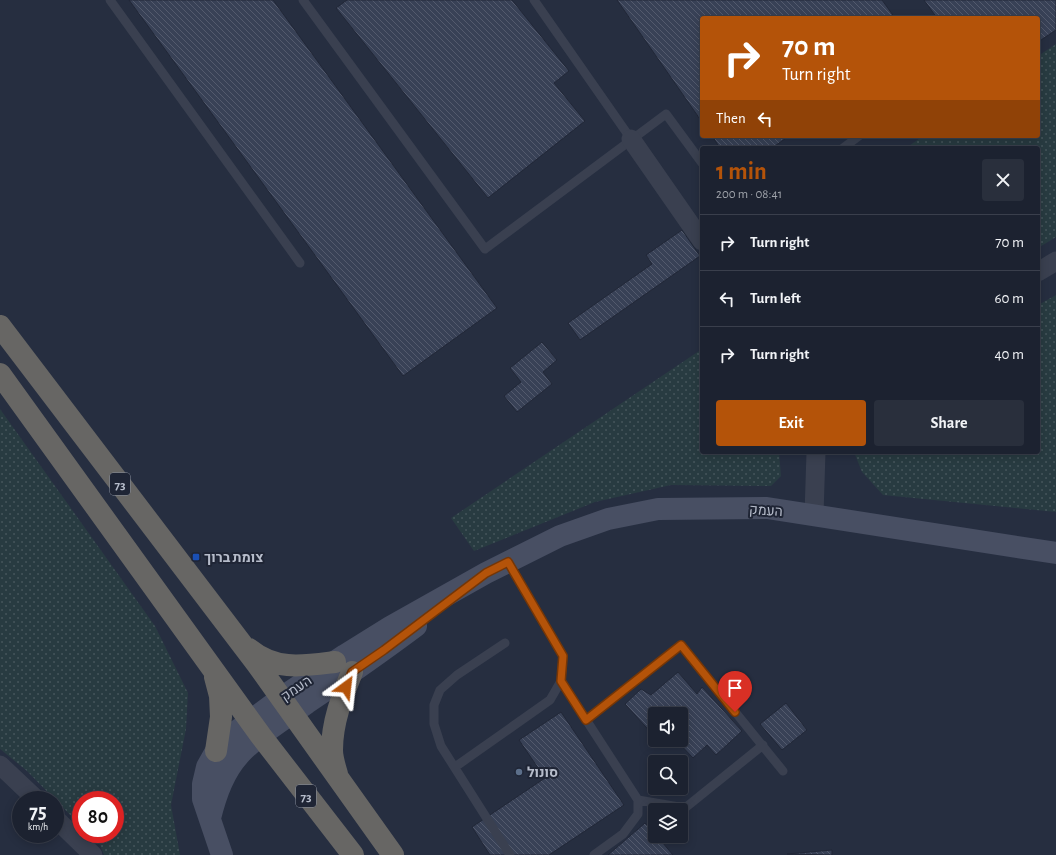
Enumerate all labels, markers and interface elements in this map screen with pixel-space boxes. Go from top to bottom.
icon: right [716,32,768,84]
text: 70 m [782,33,836,61]
text: Turn right [782,66,851,84]
icon: left [754,108,776,130]
text: Then [716,111,746,126]
button: close [982,159,1024,201]
text: 1 min [716,160,767,184]
text: 200 m · 08:41 [716,188,782,201]
icon: right [716,232,738,254]
text: Turn right [750,235,809,250]
text: 70 m [995,235,1024,250]
icon: left [716,288,738,310]
text: Turn left [750,291,801,306]
text: 60 m [995,291,1024,306]
icon: right [716,344,738,366]
text: Turn right [750,347,809,362]
text: 40 m [994,347,1024,362]
button: Exit [716,400,866,446]
button: Share [874,400,1024,446]
road number: 73 [110,473,130,495]
street label: העמק [749,503,783,519]
place label: צומת ברוך [204,551,263,565]
marker: צומת ברוך [191,552,201,562]
position arrow [325,666,367,708]
pin [718,671,752,712]
street label: העמק [279,674,315,704]
icon: arrive [724,677,746,699]
map controls [648,707,688,843]
button: sound [648,707,688,747]
button: search [648,755,688,795]
place label: סונול [527,766,558,780]
marker: סונול [514,767,524,777]
road number: 73 [296,785,316,807]
speed limit sign: 80 [72,791,124,843]
text: 75 [29,802,47,822]
button: layers [648,803,688,843]
text: km/h [28,822,48,832]

